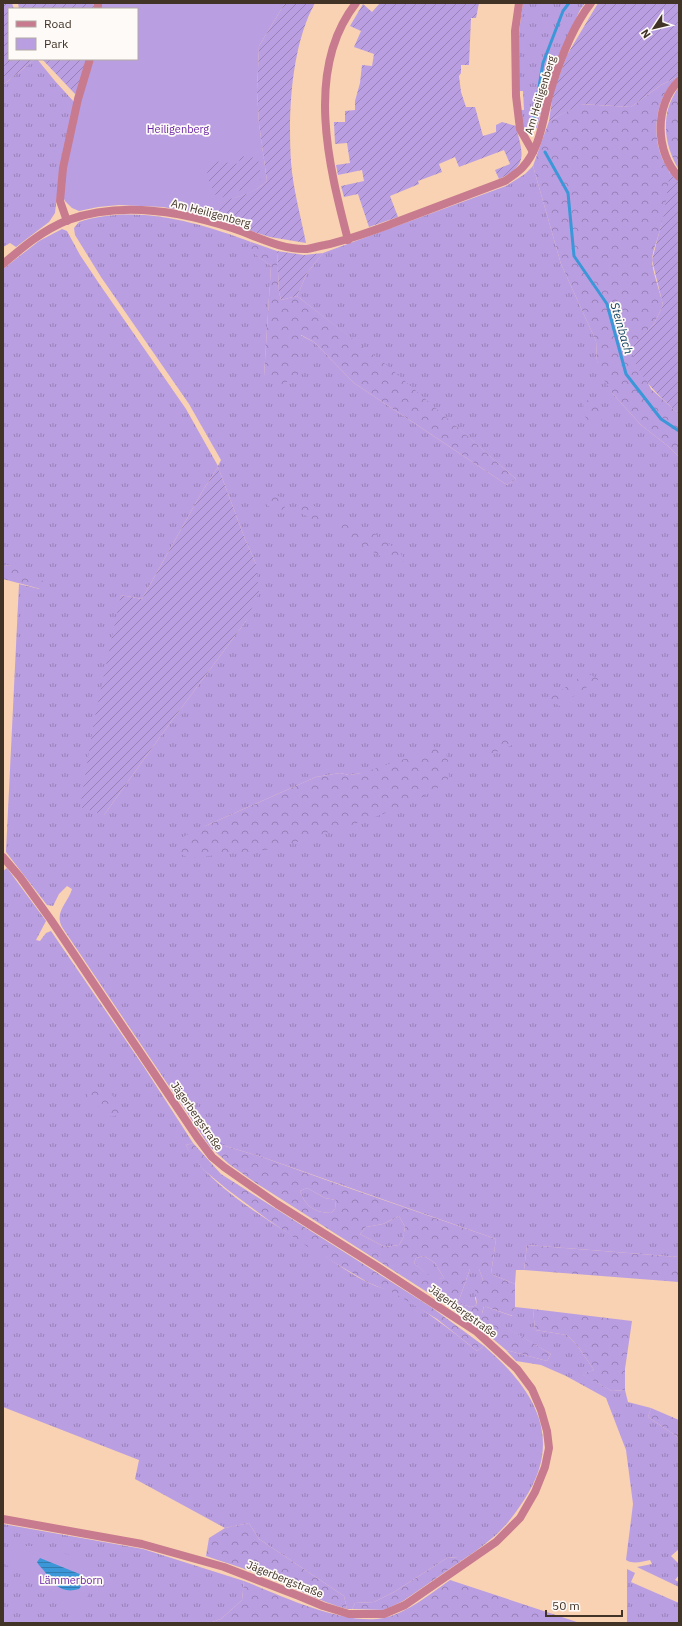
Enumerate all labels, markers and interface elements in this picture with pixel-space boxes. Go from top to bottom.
legend [8,8,138,60]
north arrow [634,8,674,48]
text: Road [44,16,72,31]
text: N [638,26,654,41]
text: Park [44,36,69,51]
street label: Am Heiligenberg [521,54,559,136]
park label: Heiligenberg [147,122,209,136]
street label: Am Heiligenberg [170,196,252,230]
water label: Steinbach [607,300,637,356]
street label: Jägerbergstraße [168,1079,226,1153]
street label: Jägerbergstraße [426,1281,500,1341]
street label: Jägerbergstraße [245,1557,325,1601]
park label: Lämmerborn [39,1573,103,1587]
scale bar [546,1592,622,1618]
text: 50 m [552,1598,580,1613]

